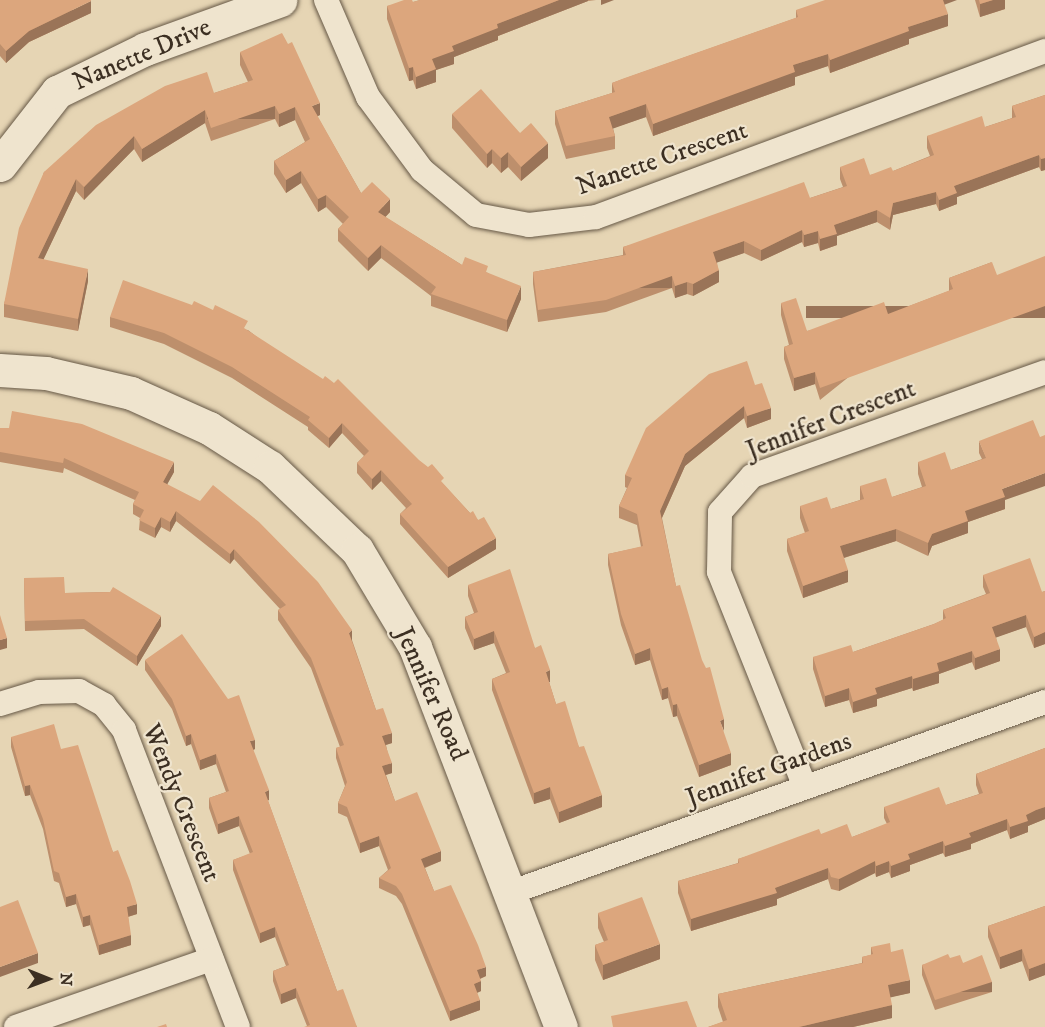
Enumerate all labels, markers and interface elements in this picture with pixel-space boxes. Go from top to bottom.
street label: Nanette Drive [68,12,216,98]
street label: Nanette Crescent [572,115,752,203]
street label: Jennifer Crescent [742,373,920,467]
street label: Jennifer Road [388,623,474,765]
street label: Wendy Crescent [135,719,227,887]
street label: Jennifer Gardens [682,726,856,814]
north arrow [18,949,78,1009]
text: N [56,973,76,986]

